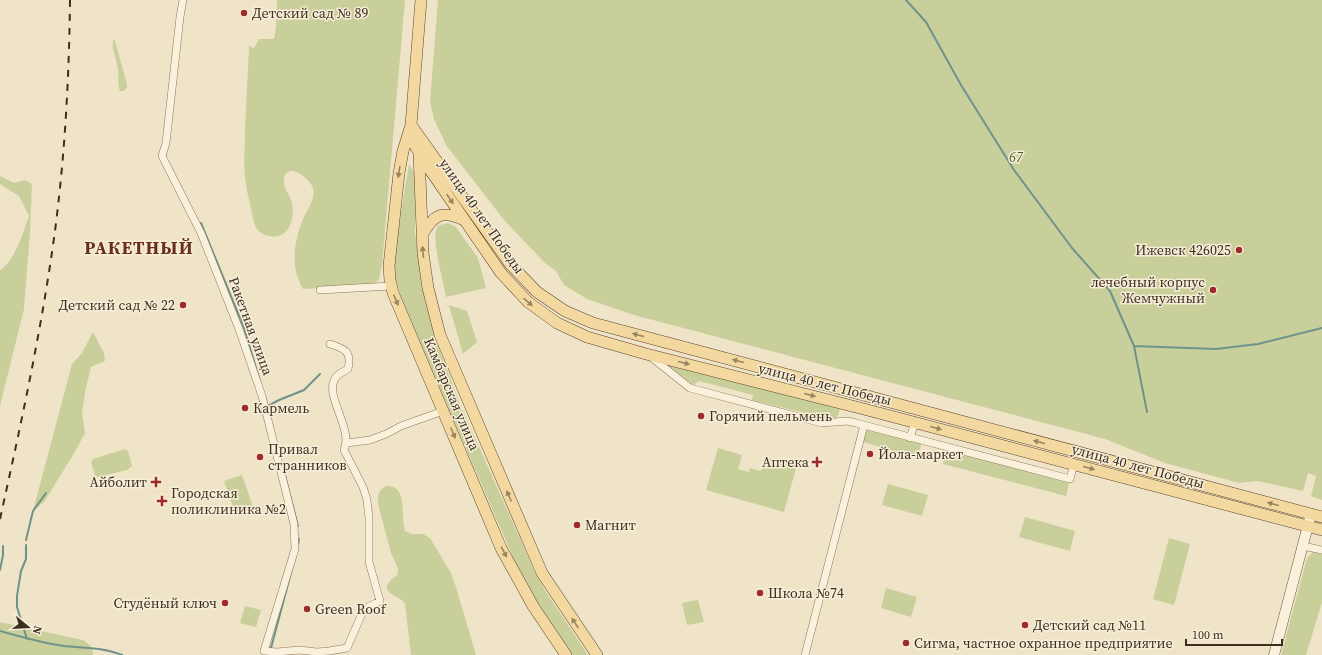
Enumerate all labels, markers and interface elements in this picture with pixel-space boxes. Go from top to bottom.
place label: Детский сад № 89 [252,3,369,23]
marker: Детский сад № 89 [239,8,249,18]
park label: 67 [1009,147,1024,167]
street label: улица 40 лет Победы [435,154,529,278]
one-way arrow [396,166,402,178]
one-way arrow [446,194,454,204]
district label: РАКЕТНЫЙ [84,235,194,260]
place label: Ижевск 426025 [1135,240,1231,260]
marker: Ижевск 426025 [1234,245,1244,255]
one-way arrow [420,246,426,258]
place label: лечебный корпус Жемчужный [1091,272,1205,308]
street label: Ракетная улица [224,274,278,379]
marker: лечебный корпус Жемчужный [1208,285,1218,295]
place label: Детский сад № 22 [58,295,175,315]
one-way arrow [394,295,400,307]
one-way arrow [524,297,533,306]
marker: Детский сад № 22 [178,300,188,310]
one-way arrow [632,331,644,337]
street label: Камбарская улица [419,335,485,454]
one-way arrow [731,358,743,364]
street label: улица 40 лет Победы [756,358,894,410]
one-way arrow [678,361,690,367]
one-way arrow [804,392,816,398]
place label: Кармель [253,398,309,418]
marker: Кармель [240,403,250,413]
place label: Горячий пельмень [709,406,832,426]
marker: Горячий пельмень [696,411,706,421]
one-way arrow [930,425,942,431]
one-way arrow [449,427,456,439]
place label: Привал странников [268,439,347,475]
one-way arrow [1033,439,1045,445]
street label: улица 40 лет Победы [1069,439,1207,493]
place label: Йола-маркет [878,444,964,464]
marker: Йола-маркет [865,449,875,459]
marker: Привал странников [255,452,265,462]
place label: Аптека [762,452,810,472]
marker: Аптека [812,457,822,467]
one-way arrow [1083,465,1095,471]
place label: Айболит [89,472,148,492]
marker: Айболит [150,476,162,488]
place label: Городская поликлиника №2 [171,483,286,519]
one-way arrow [505,489,511,501]
marker: Городская поликлиника №2 [156,495,168,507]
one-way arrow [1267,500,1279,506]
place label: Магнит [585,515,636,535]
marker: Магнит [572,520,582,530]
one-way arrow [500,547,507,558]
place label: Школа №74 [768,583,844,603]
marker: Школа №74 [755,588,765,598]
place label: Студёный ключ [113,593,217,613]
marker: Студёный ключ [220,598,230,608]
place label: Green Roof [315,599,387,619]
marker: Green Roof [302,604,312,614]
north arrow [8,607,48,647]
place label: Детский сад №11 [1033,615,1146,635]
one-way arrow [571,617,579,628]
marker: Детский сад №11 [1020,620,1030,630]
scale bar [1186,621,1282,647]
text: N [29,624,45,636]
text: 100 m [1192,627,1224,643]
place label: Сигма, частное охранное предприятие [914,633,1173,653]
marker: Сигма, частное охранное предприятие [901,638,911,648]

